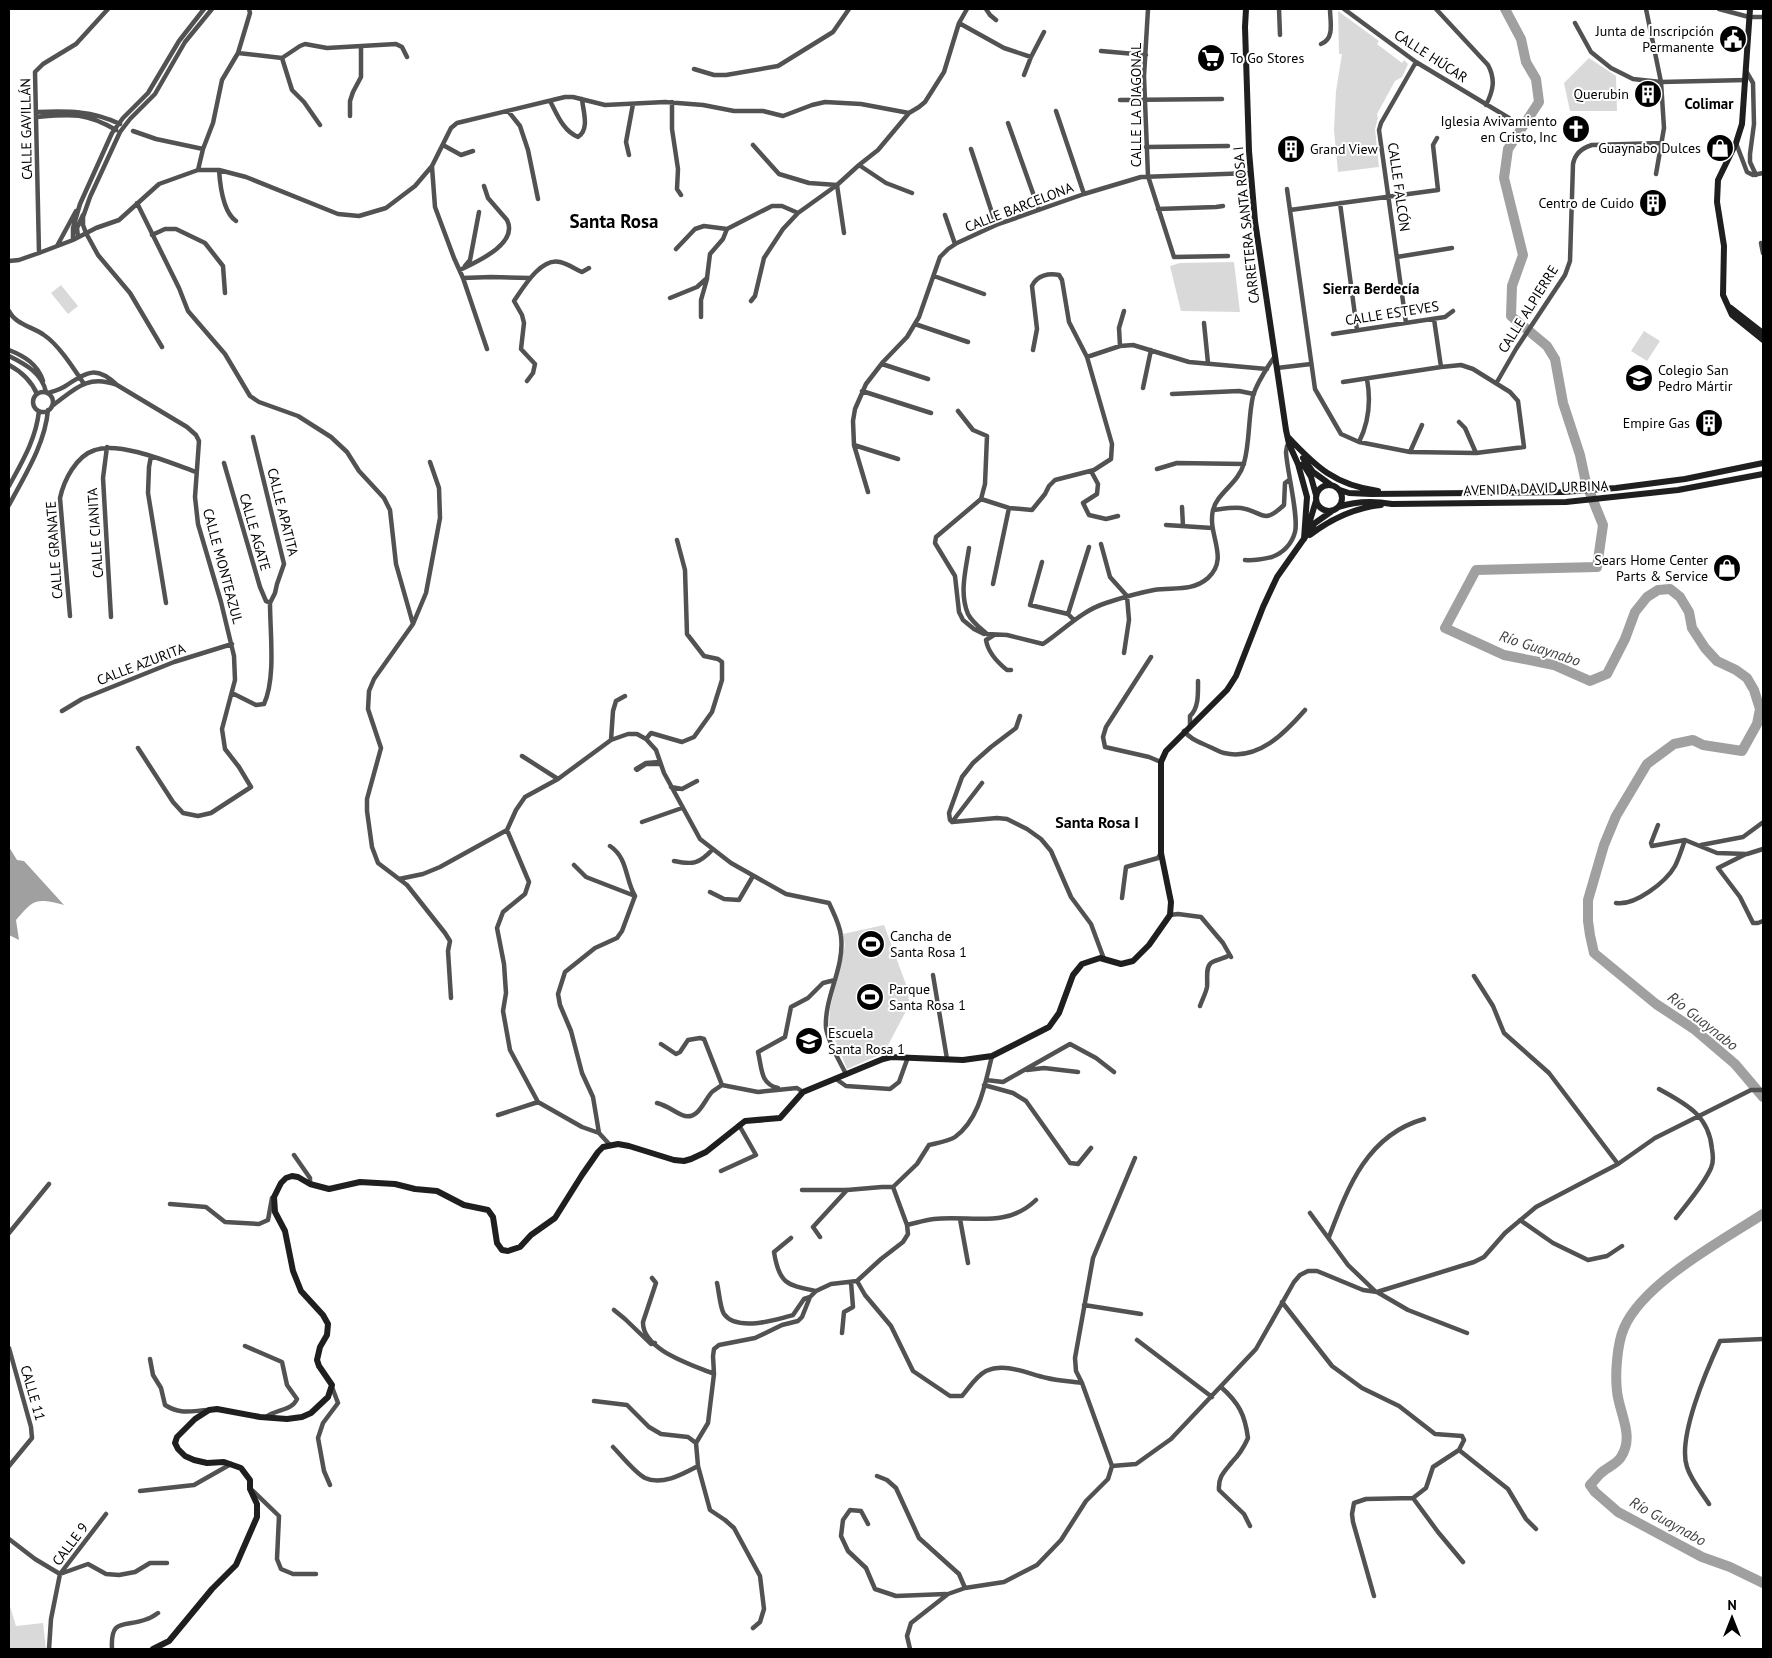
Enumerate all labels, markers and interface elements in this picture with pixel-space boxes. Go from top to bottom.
place label: Junta de Inscripción Permanente [1595,22,1714,56]
public building icon: Junta de Inscripción Permanente [1718,24,1748,54]
street label: CALLE HÚCAR [1391,26,1471,86]
street label: CALLE LA DIAGONAL [1127,43,1145,167]
supermarket icon: To Go Stores [1196,43,1226,73]
place label: To Go Stores [1230,49,1304,67]
street label: CALLE GAVILLÁN [16,78,36,180]
building icon: Querubin [1633,79,1663,109]
place label: Querubin [1573,85,1629,103]
district label: Colimar [1684,94,1734,113]
place label: Iglesia Avivamiento en Cristo, Inc [1440,112,1557,146]
church icon: Iglesia Avivamiento en Cristo, Inc [1561,114,1591,144]
shop icon: Guaynabo Dulces [1705,133,1735,163]
building icon: Grand View [1276,134,1306,164]
place label: Guaynabo Dulces [1598,139,1701,157]
place label: Grand View [1310,140,1378,158]
street label: CALLE FALCÓN [1384,141,1414,233]
street label: CARRETERA SANTA ROSA I [1229,146,1263,304]
street label: CALLE BARCELONA [962,178,1076,236]
building icon: Centro de Cuido [1638,188,1668,218]
place label: Centro de Cuido [1539,194,1634,212]
district label: Santa Rosa [570,209,658,233]
street label: CALLE ALPIERRE [1494,262,1562,356]
district label: Sierra Berdecía [1323,279,1419,298]
street label: CALLE ESTEVES [1344,297,1440,329]
place label: Colegio San Pedro Mártir [1658,361,1733,395]
school or university icon: Colegio San Pedro Mártir [1624,363,1654,393]
building icon: Empire Gas [1694,408,1724,438]
place label: Empire Gas [1623,414,1690,432]
street label: CALLE APATITA [263,466,303,559]
street label: AVENIDA DAVID URBINA [1463,476,1610,500]
street label: CALLE CIANITA [83,487,107,579]
street label: CALLE AGATE [235,491,275,573]
street label: CALLE GRANATE [42,500,66,600]
street label: CALLE MONTEAZUL [199,506,247,626]
place label: Sears Home Center Parts & Service [1594,551,1708,585]
shop icon: Sears Home Center Parts & Service [1712,553,1742,583]
water label: Río Guaynabo [1497,626,1583,670]
street label: CALLE AZURITA [94,639,189,689]
district label: Santa Rosa I [1055,812,1139,832]
place label: Cancha de Santa Rosa 1 [890,927,967,961]
sports icon: Cancha de Santa Rosa 1 [856,929,886,959]
place label: Parque Santa Rosa 1 [889,980,966,1014]
sports icon: Parque Santa Rosa 1 [855,982,885,1012]
water label: Río Guaynabo [1664,988,1742,1054]
place label: Escuela Santa Rosa 1 [828,1024,905,1058]
school or university icon: Escuela Santa Rosa 1 [794,1026,824,1056]
street label: CALLE 11 [17,1363,49,1423]
water label: Río Guaynabo [1627,1492,1709,1550]
street label: CALLE 9 [48,1519,92,1569]
north arrow [1707,1593,1757,1643]
text: N [1727,1596,1737,1614]

